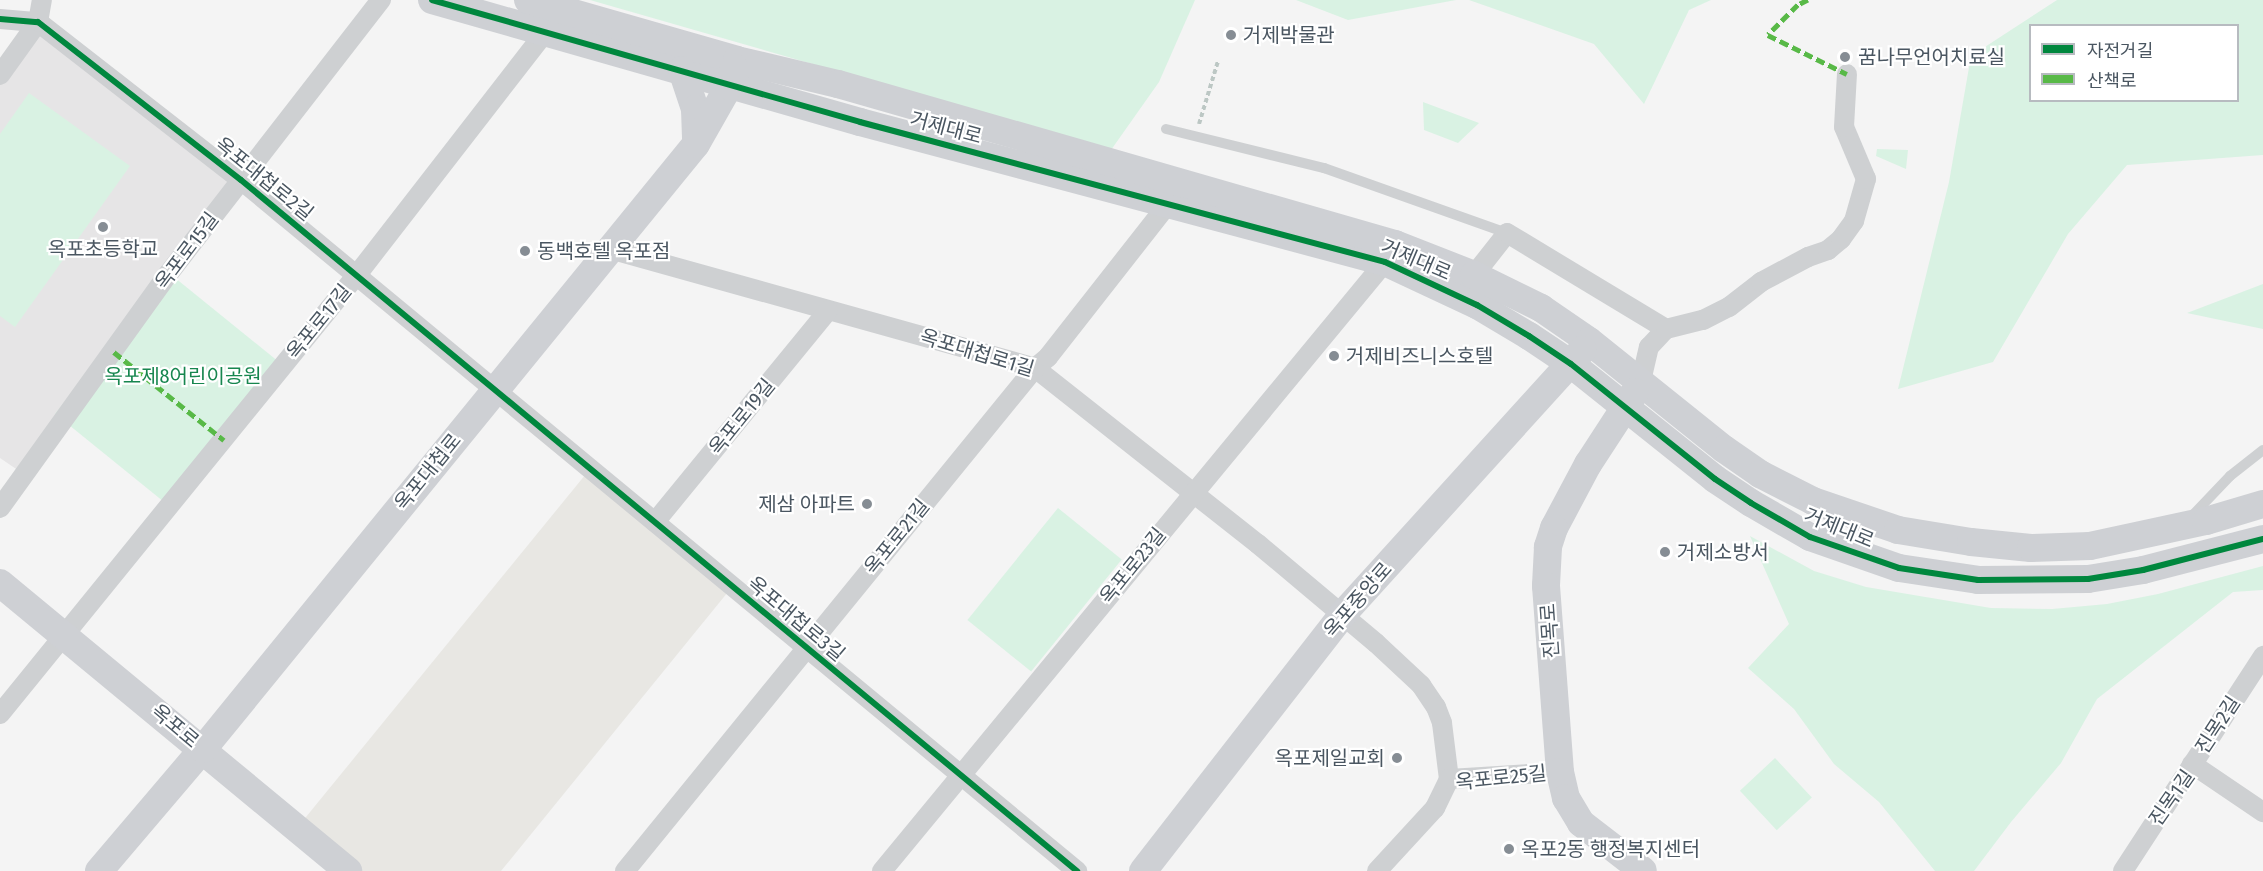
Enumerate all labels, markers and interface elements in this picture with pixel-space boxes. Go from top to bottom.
place label: 거제박물관 [1243,23,1335,47]
legend [2029,24,2239,102]
marker: 거제박물관 [1224,28,1238,42]
text: 자전거길 [2087,40,2153,62]
place label: 꿈나무언어치료실 [1858,45,2005,69]
marker: 꿈나무언어치료실 [1836,48,1854,66]
text: 산책로 [2087,70,2137,92]
street label: 거제대로 [907,107,985,149]
street label: 옥포대첩로2길 [210,132,318,226]
street label: 옥포로15길 [150,208,224,294]
marker: 옥포초등학교 [96,220,110,234]
street label: 거제대로 [1377,235,1455,285]
place label: 옥포초등학교 [48,237,158,261]
place label: 동백호텔 옥포점 [537,239,670,263]
marker: 동백호텔 옥포점 [518,244,532,258]
street label: 옥포로17길 [282,280,356,364]
street label: 옥포대첩로1길 [917,324,1037,382]
place label: 거제비즈니스호텔 [1346,344,1493,368]
marker: 거제비즈니스호텔 [1327,349,1341,363]
park label: 옥포제8어린이공원 [104,364,262,388]
street label: 옥포로19길 [704,374,780,460]
street label: 옥포대첩로 [390,429,466,515]
place label: 제삼 아파트 [758,492,855,516]
street label: 옥포로21길 [859,495,935,579]
marker: 제삼 아파트 [860,497,874,511]
street label: 거제대로 [1800,503,1878,553]
street label: 옥포로23길 [1095,523,1171,609]
place label: 거제소방서 [1677,540,1769,564]
marker: 거제소방서 [1658,545,1672,559]
street label: 옥포중앙로 [1319,557,1397,643]
street label: 옥포대첩로3길 [743,571,849,667]
street label: 진목로 [1536,603,1564,659]
street label: 진목2길 [2191,692,2245,758]
street label: 옥포로 [146,699,204,753]
place label: 옥포제일교회 [1275,746,1385,770]
marker: 옥포제일교회 [1390,751,1404,765]
street label: 옥포로25길 [1454,761,1548,795]
street label: 진목1길 [2144,765,2200,831]
place label: 옥포2동 행정복지센터 [1521,837,1700,861]
marker: 옥포2동 행정복지센터 [1502,842,1516,856]

